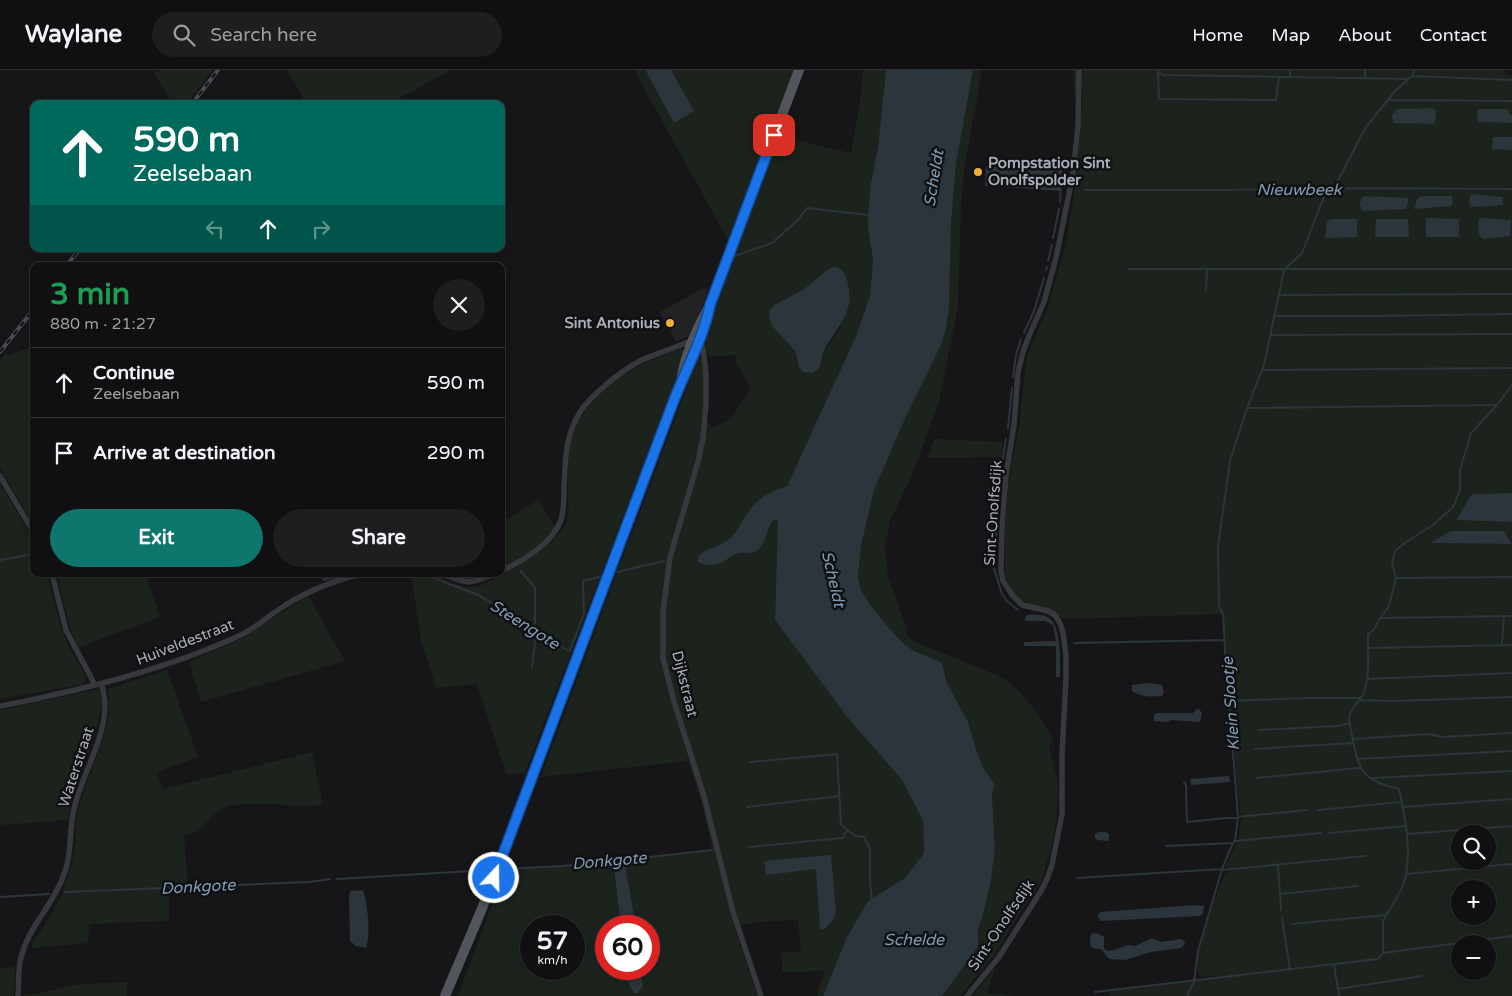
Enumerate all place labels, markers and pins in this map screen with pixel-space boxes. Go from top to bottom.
pin [753,114,795,156]
place label: Pompstation Sint Onolfspolder [988,154,1111,190]
marker: Pompstation Sint Onolfspolder [972,166,984,178]
place label: Sint Antonius [565,314,660,332]
marker: Sint Antonius [664,317,676,329]

